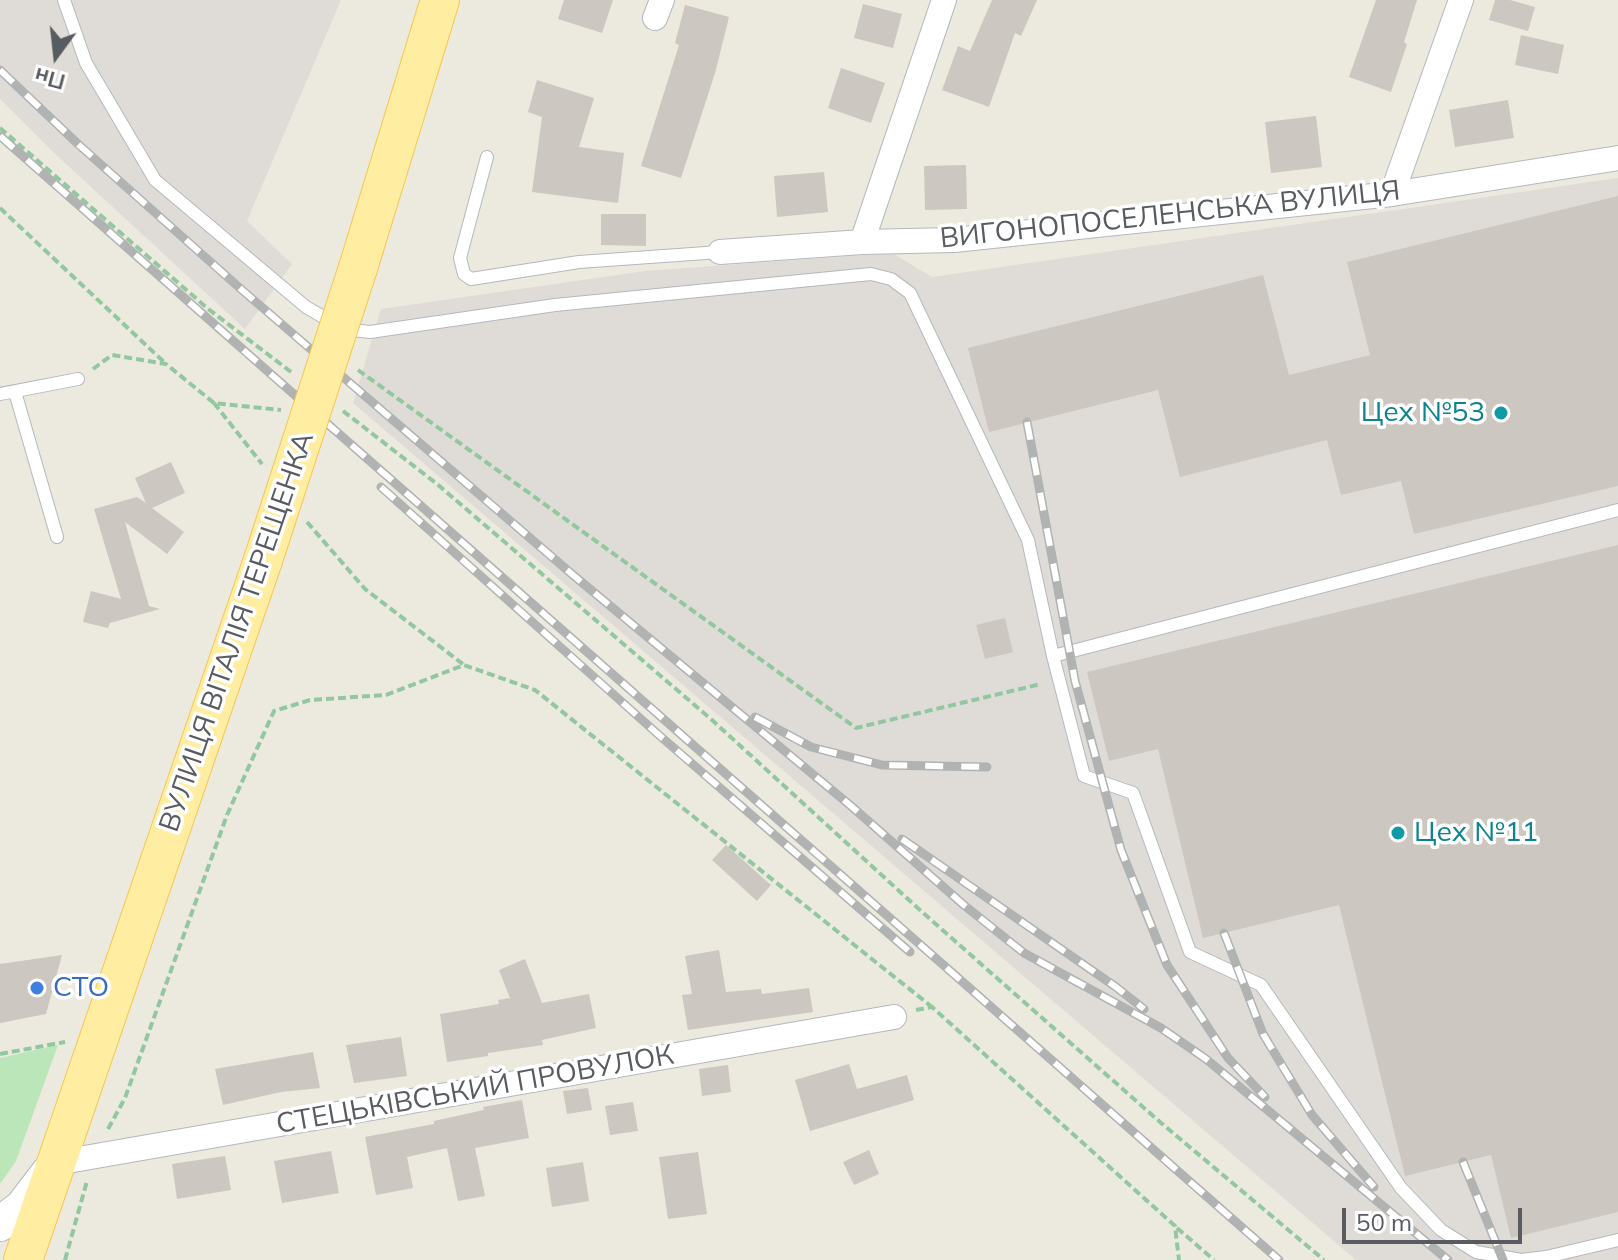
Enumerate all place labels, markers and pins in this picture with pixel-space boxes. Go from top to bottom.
place label: Цех №53 [1361,396,1485,430]
marker: Цех №53 [1492,404,1510,422]
place label: Цех №11 [1414,816,1538,850]
marker: Цех №11 [1389,824,1407,842]
place label: СТО [53,971,109,1005]
marker: СТО [28,979,46,997]

